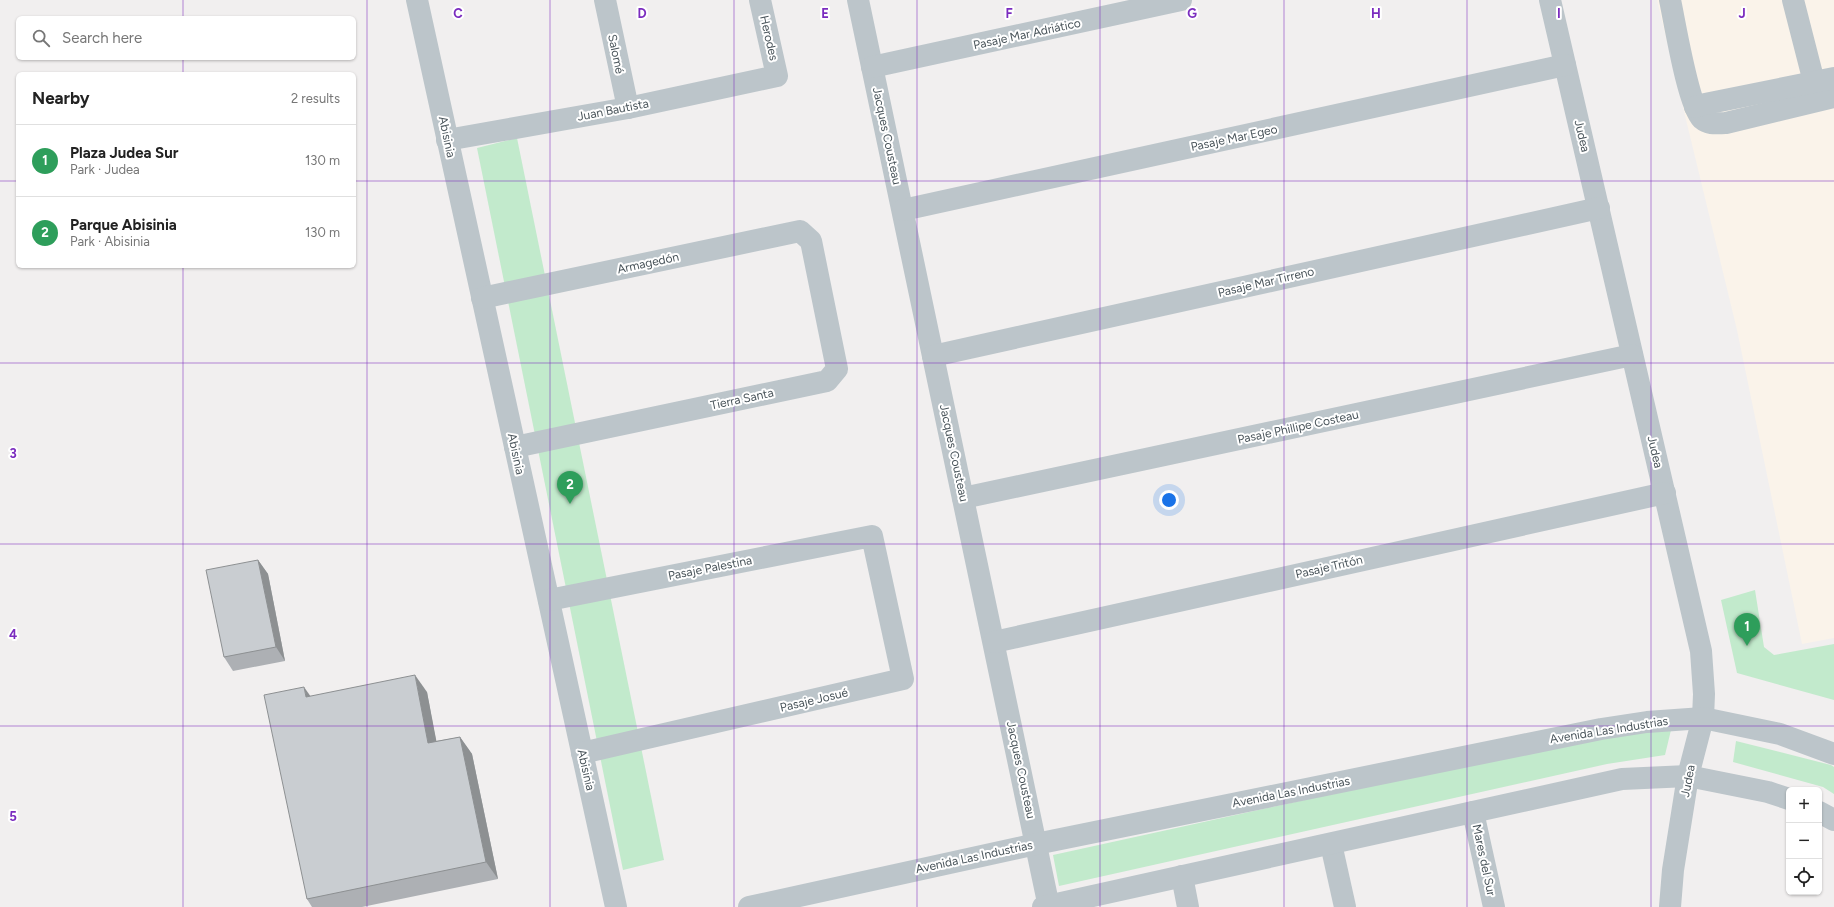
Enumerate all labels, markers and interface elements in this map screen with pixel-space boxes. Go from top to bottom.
text: C [453,6,463,21]
text: D [637,6,647,21]
text: E [821,6,829,21]
text: F [1005,6,1013,21]
text: G [1187,6,1197,21]
text: H [1371,6,1381,21]
text: I [1557,6,1561,21]
text: J [1738,6,1746,21]
street label: Herodes [757,14,781,62]
search box [16,16,356,60]
street label: Pasaje Mar Adriático [972,16,1082,52]
icon: search [30,27,52,49]
text: Search here [62,29,142,47]
street label: Salomé [605,33,627,75]
street label: Jacques Cousteau [870,86,904,186]
text: Nearby [32,88,90,108]
text: 2 results [291,91,340,106]
street label: Juan Bautista [576,96,650,124]
street label: Abisinia [436,115,458,159]
street label: Judea [1572,119,1592,153]
street label: Pasaje Mar Egeo [1189,122,1279,154]
text: Plaza Judea Sur [70,144,178,162]
text: 1 [42,153,48,168]
text: 130 m [305,153,340,168]
text: Park · Judea [70,162,140,177]
text: Parque Abisinia [70,216,177,234]
text: 2 [41,225,49,240]
text: 130 m [305,225,340,240]
text: Park · Abisinia [70,234,150,249]
street label: Armagedón [616,250,680,276]
street label: Pasaje Mar Tirreno [1216,264,1316,300]
street label: Tierra Santa [709,386,775,412]
street label: Jacques Cousteau [937,403,971,503]
street label: Pasaje Phillipe Costeau [1236,407,1360,447]
street label: Abisinia [505,432,527,476]
street label: Judea [1645,435,1665,469]
text: 3 [9,446,17,461]
pin: 2 [557,471,583,504]
your location [1159,490,1179,510]
street label: Pasaje Tritón [1294,552,1364,582]
street label: Pasaje Palestina [667,553,753,583]
pin: 1 [1734,613,1760,646]
text: 4 [9,627,17,642]
street label: Pasaje Josué [779,685,850,715]
street label: Avenida Las Industrias [1549,714,1670,746]
street label: Jacques Cousteau [1004,720,1038,820]
street label: Abisinia [574,748,598,792]
street label: Judea [1678,764,1698,798]
street label: Avenida Las Industrias [1231,774,1351,810]
map controls [1786,787,1822,895]
button: + [1786,787,1822,823]
text: 5 [9,809,17,824]
street label: Mares del Sur [1470,823,1498,897]
button: − [1786,823,1822,859]
street label: Avenida Las Industrias [914,838,1034,876]
button: locate [1786,859,1822,895]

